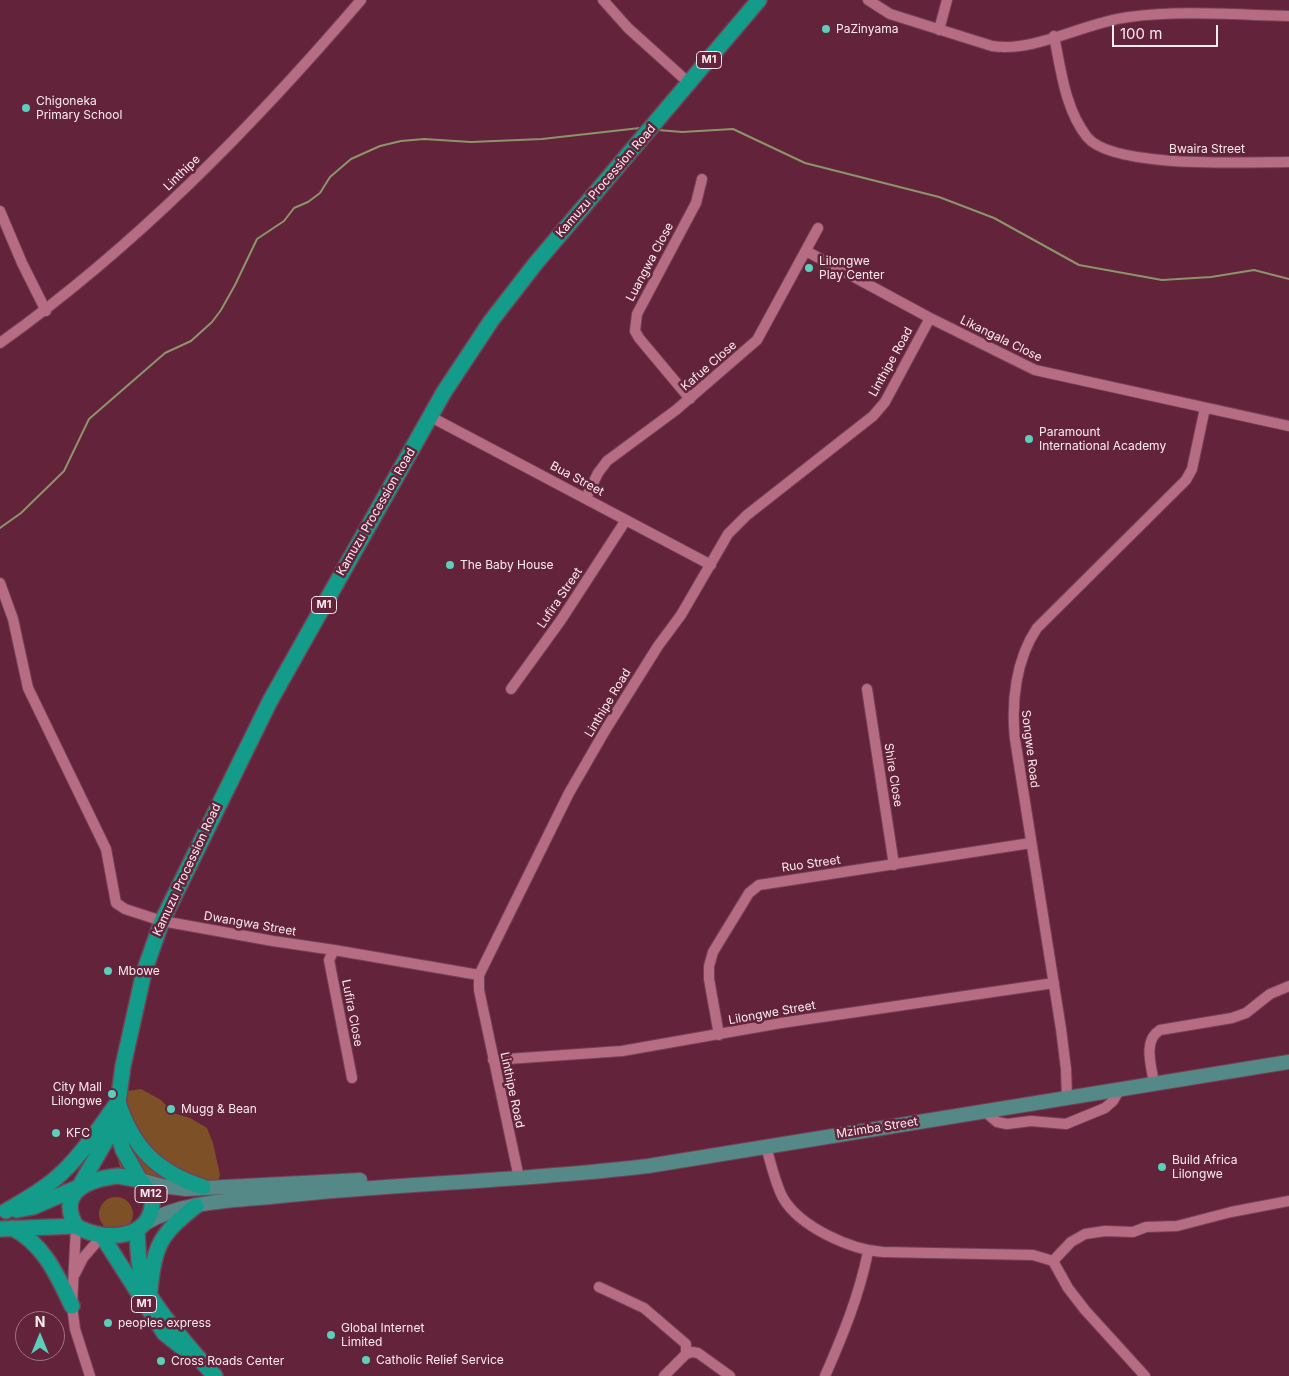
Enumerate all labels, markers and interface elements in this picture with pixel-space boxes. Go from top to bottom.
scale bar [1114,15,1220,47]
place label: PaZinyama [836,22,898,36]
marker: PaZinyama [820,23,832,35]
text: 100 m [1120,24,1162,43]
road number: M1 [696,52,722,68]
place label: Chigoneka Primary School [36,94,122,122]
marker: Chigoneka Primary School [20,102,32,114]
street label: Kamuzu Procession Road [553,122,659,240]
street label: Bwaira Street [1169,142,1245,156]
street label: Linthipe [161,152,203,194]
street label: Luangwa Close [623,220,677,304]
place label: Lilongwe Play Center [819,254,884,282]
marker: Lilongwe Play Center [803,262,815,274]
street label: Likangala Close [958,313,1044,365]
street label: Linthipe Road [866,325,916,399]
street label: Kafue Close [678,338,740,394]
place label: Paramount International Academy [1039,425,1166,453]
marker: Paramount International Academy [1023,433,1035,445]
street label: Kamuzu Procession Road [334,446,418,578]
street label: Bua Street [548,459,606,499]
place label: The Baby House [460,558,554,572]
marker: The Baby House [444,559,456,571]
street label: Lufira Street [535,565,585,631]
road number: M1 [312,596,336,614]
street label: Linthipe Road [582,666,634,740]
street label: Songwe Road [1018,709,1042,789]
street label: Shire Close [881,742,905,808]
street label: Kamuzu Procession Road [150,801,224,939]
street label: Ruo Street [781,853,841,875]
street label: Dwangwa Street [203,909,297,939]
place label: Mbowe [118,964,160,978]
marker: Mbowe [102,965,114,977]
street label: Lufira Close [338,978,366,1048]
street label: Lilongwe Street [727,998,817,1028]
street label: Linthipe Road [497,1051,527,1129]
place label: City Mall Lilongwe [51,1080,102,1108]
marker: City Mall Lilongwe [106,1088,118,1100]
place label: Mugg & Bean [181,1102,257,1116]
marker: Mugg & Bean [165,1103,177,1115]
street label: Mzimba Street [835,1114,919,1142]
place label: KFC [66,1126,90,1140]
marker: KFC [50,1127,62,1139]
place label: Build Africa Lilongwe [1172,1153,1238,1181]
marker: Build Africa Lilongwe [1156,1161,1168,1173]
road number: M12 [135,1186,167,1202]
road number: M1 [132,1296,156,1312]
north arrow [15,1311,65,1361]
text: N [35,1313,45,1330]
place label: peoples express [118,1316,211,1330]
marker: peoples express [102,1317,114,1329]
place label: Global Internet Limited [341,1321,424,1349]
marker: Global Internet Limited [325,1329,337,1341]
place label: Catholic Relief Service [376,1353,504,1367]
place label: Cross Roads Center [171,1354,284,1368]
marker: Catholic Relief Service [360,1354,372,1366]
marker: Cross Roads Center [155,1355,167,1367]

